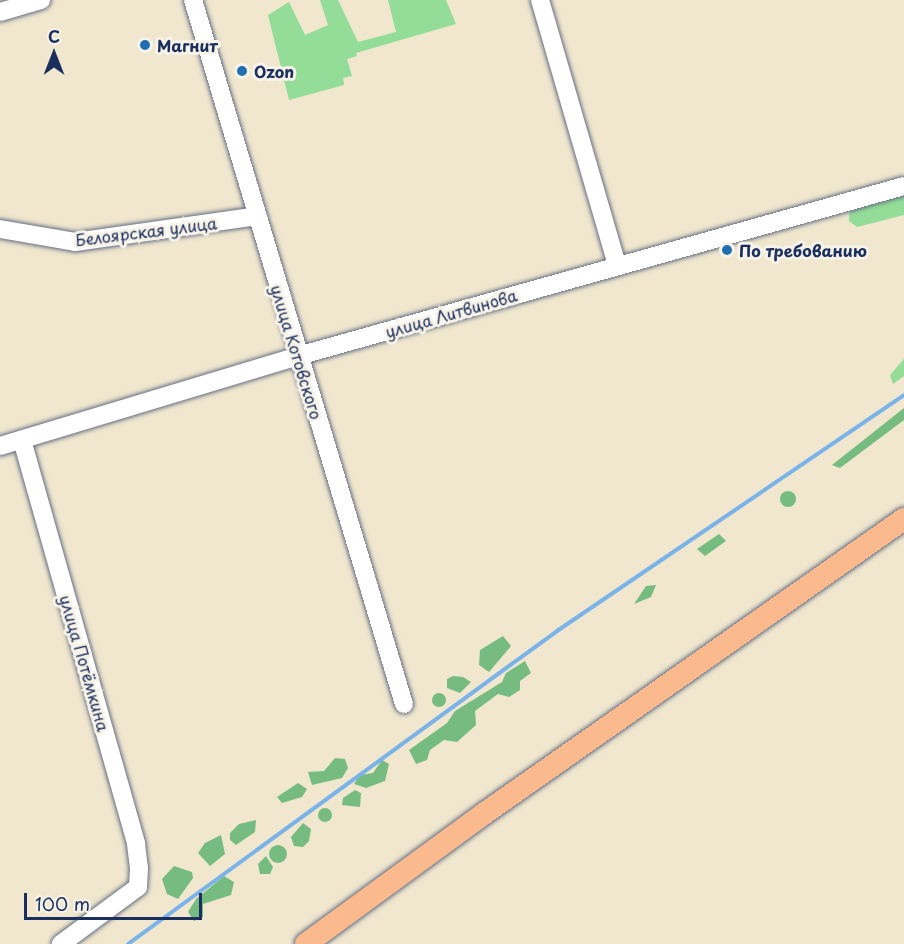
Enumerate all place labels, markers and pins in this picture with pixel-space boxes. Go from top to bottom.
place label: Магнит [157,35,218,55]
marker: Магнит [138,38,152,52]
place label: Ozon [254,61,294,81]
marker: Ozon [235,64,249,78]
place label: По требованию [739,240,867,260]
marker: По требованию [720,243,734,257]

